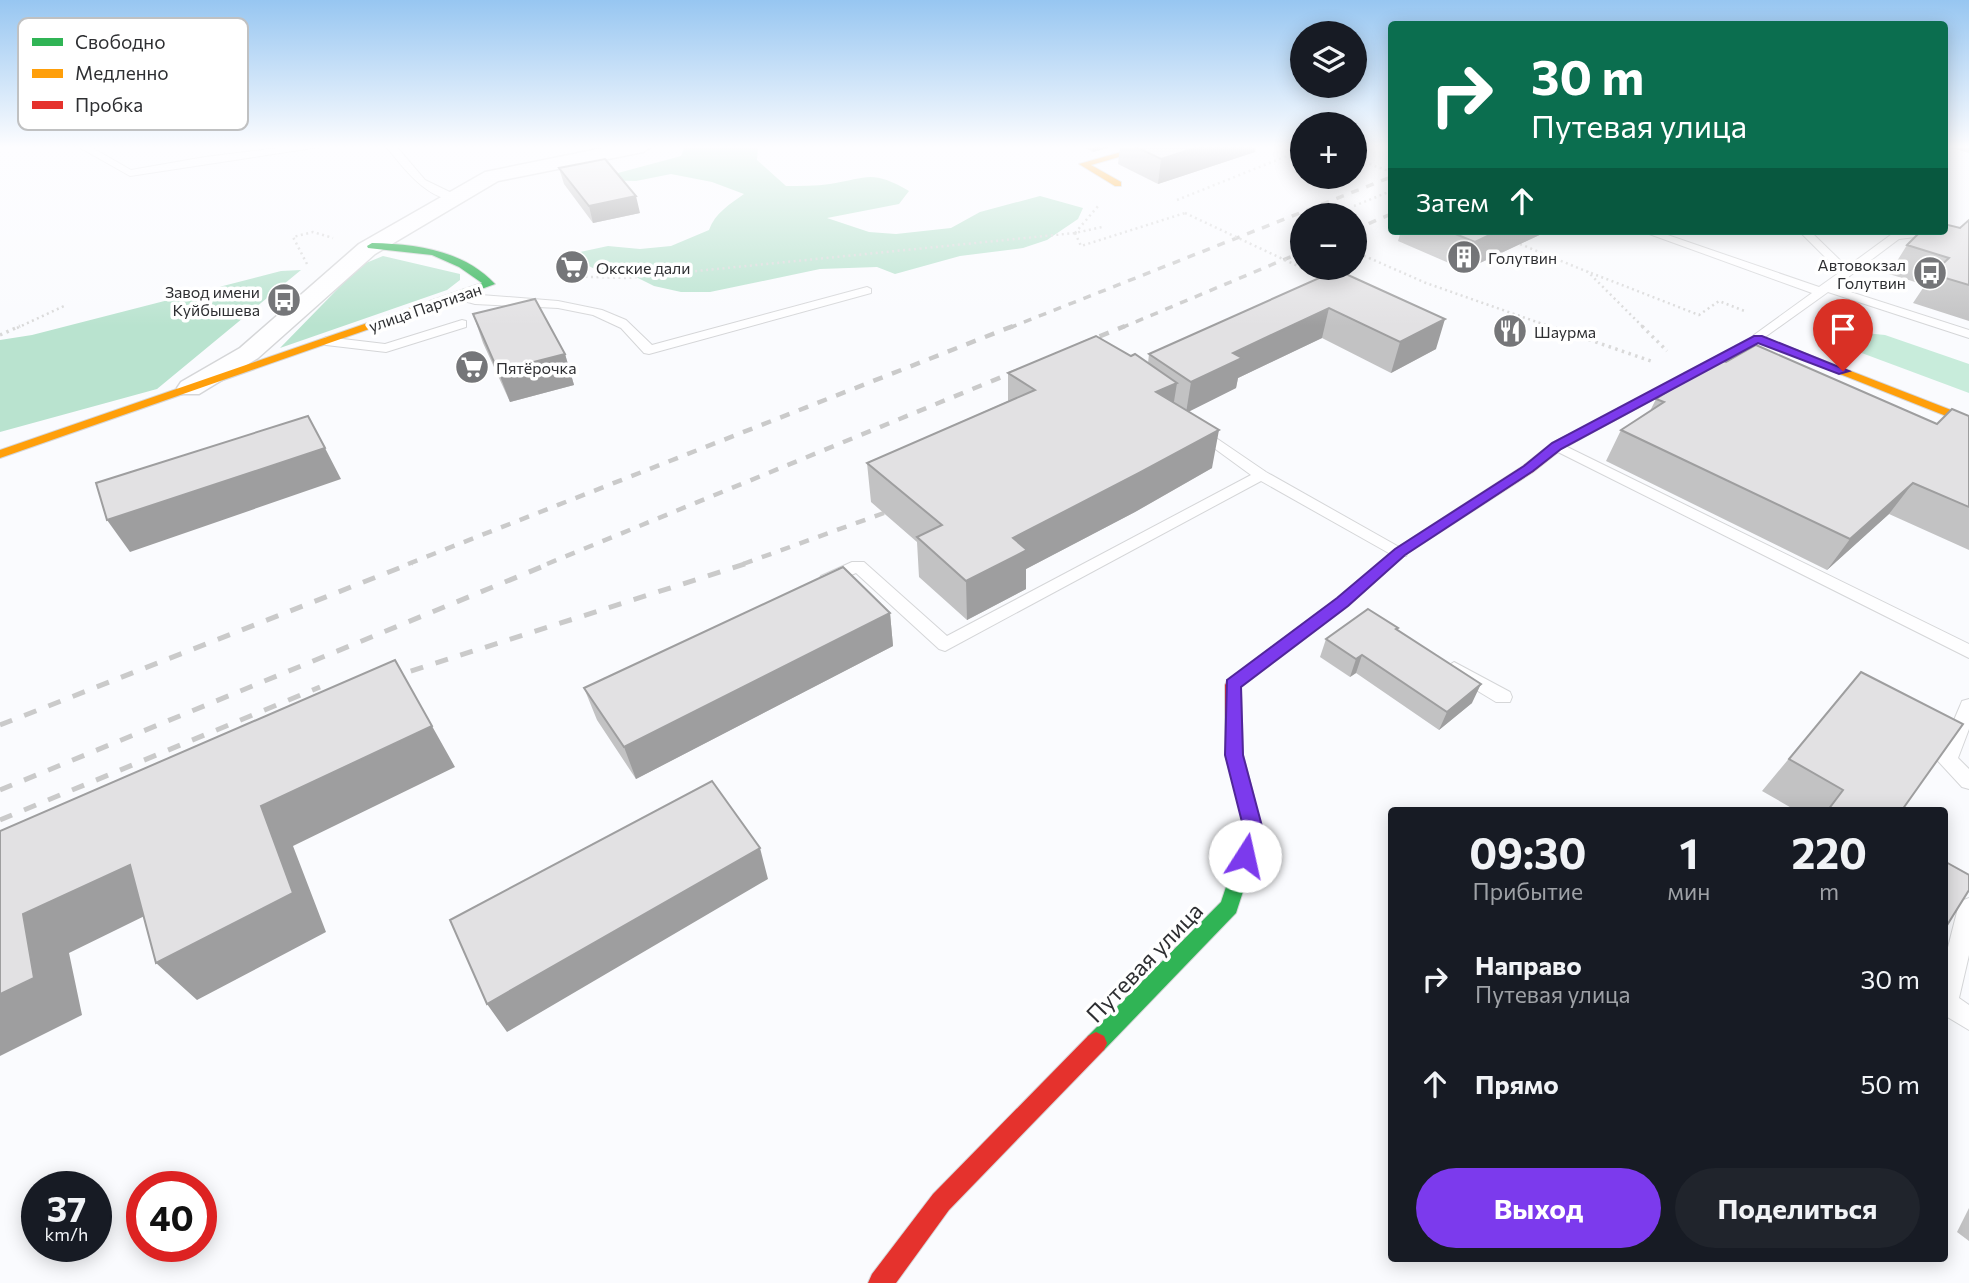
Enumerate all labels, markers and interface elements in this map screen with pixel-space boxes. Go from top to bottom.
legend [18,18,248,130]
map controls [1290,21,1367,280]
button: layers [1290,21,1367,98]
text: Свободно [75,30,165,53]
text: 30 m [1531,45,1644,105]
icon: right [1416,49,1507,140]
text: Медленно [75,61,169,84]
text: Пробка [75,93,143,116]
text: Путевая улица [1531,105,1747,145]
button: + [1290,112,1367,189]
icon: ahead [1503,182,1541,220]
text: Затем [1416,186,1489,217]
button: − [1290,203,1367,280]
building icon: Голутвин [1445,238,1483,276]
supermarket icon: Окские дали [553,248,591,286]
place label: Голутвин [1488,248,1557,267]
bus stop icon: Автовокзал Голутвин [1911,254,1949,292]
place label: Автовокзал Голутвин [1818,255,1906,292]
place label: Окские дали [596,258,691,277]
street label: улица Партизан [366,279,484,335]
bus stop icon: Завод имени Куйбышева [265,281,303,319]
place label: Завод имени Куйбышева [165,282,260,319]
pin [1813,299,1873,371]
icon: arrive [1824,310,1862,348]
restaurant icon: Шаурма [1491,312,1529,350]
place label: Шаурма [1534,322,1596,341]
supermarket icon: Пятёрочка [453,348,491,386]
place label: Пятёрочка [496,358,576,377]
position arrow [1208,819,1282,893]
text: 09:30 [1469,826,1586,878]
text: 1 [1679,826,1698,878]
text: 220 [1791,826,1867,878]
text: Прибытие [1473,877,1583,905]
text: мин [1668,877,1710,905]
text: m [1819,877,1839,905]
street label: Путевая улица [1080,896,1208,1028]
text: Направо [1475,949,1582,980]
icon: right [1416,960,1454,998]
text: 30 m [1861,963,1920,994]
text: Путевая улица [1475,980,1630,1008]
icon: ahead [1416,1065,1454,1103]
text: Прямо [1475,1068,1559,1099]
text: 50 m [1860,1068,1920,1099]
button: Выход [1416,1168,1661,1248]
button: Поделиться [1675,1168,1920,1248]
speed limit sign: 40 [126,1171,217,1262]
text: 37 [47,1186,86,1229]
text: km/h [45,1223,88,1245]

